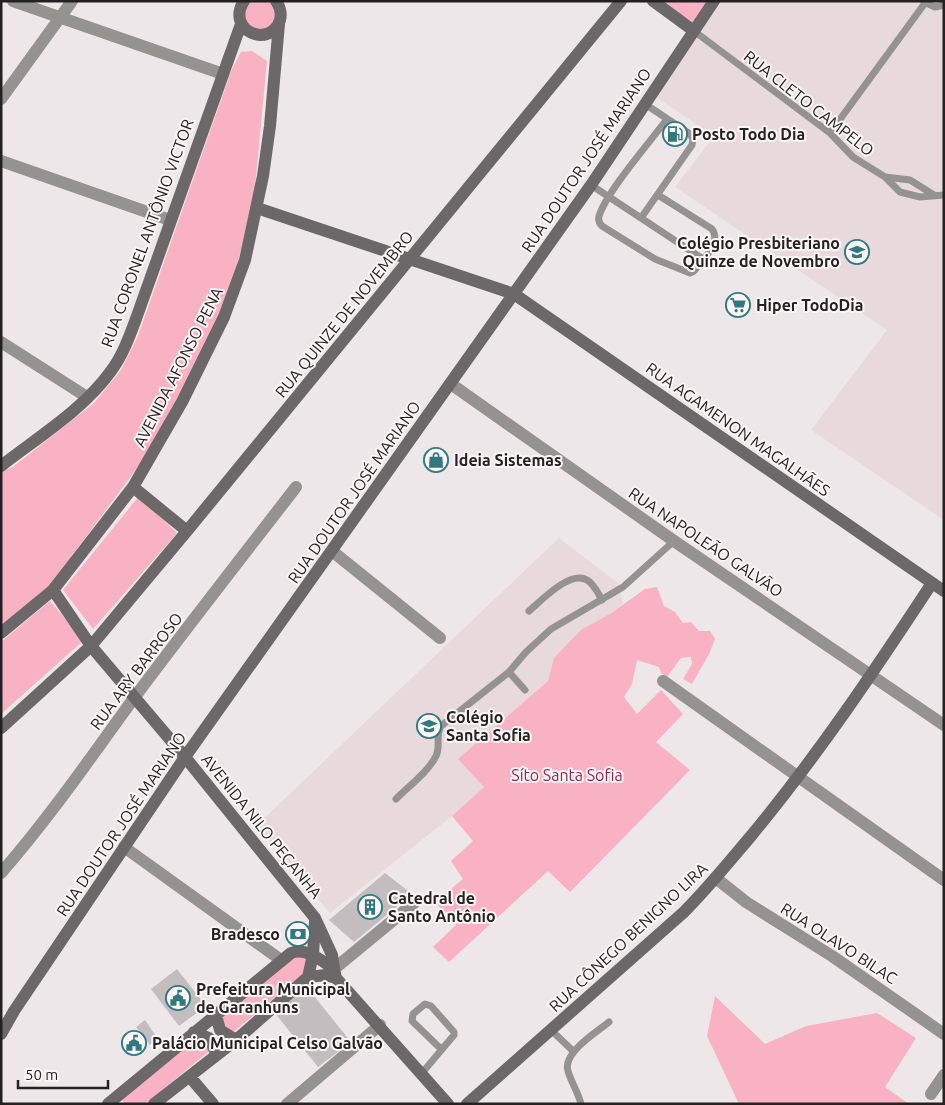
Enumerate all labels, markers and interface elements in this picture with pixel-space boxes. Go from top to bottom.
street label: RUA CLETO CAMPELO [741,47,877,159]
street label: RUA DOUTOR JOSÉ MARIANO [516,63,654,255]
street label: RUA CORONEL ANTÔNIO VICTOR [96,116,197,349]
fuel station icon: Posto Todo Dia [662,121,688,147]
place label: Posto Todo Dia [692,125,805,143]
street label: RUA QUINZE DE NOVEMBRO [271,227,417,401]
place label: Colégio Presbiteriano Quinze de Novembro [677,234,840,270]
school or university icon: Colégio Presbiteriano Quinze de Novembro [844,239,870,265]
street label: AVENIDA AFONSO PENA [130,284,226,450]
supermarket icon: Hiper TodoDia [725,292,751,318]
place label: Hiper TodoDia [756,296,863,314]
street label: RUA AGAMENON MAGALHÃES [643,358,834,500]
street label: RUA DOUTOR JOSÉ MARIANO [282,396,424,587]
shop icon: Ideia Sistemas [423,447,449,473]
place label: Ideia Sistemas [454,451,562,469]
street label: RUA NAPOLEÃO GALVÃO [625,483,787,600]
street label: RUA ARY BARROSO [86,609,186,733]
place label: Colégio Santa Sofia [446,708,531,744]
school or university icon: Colégio Santa Sofia [416,713,442,739]
street label: RUA DOUTOR JOSÉ MARIANO [51,727,189,919]
street label: AVENIDA NILO PEÇANHA [198,750,326,902]
park label: Síto Santa Sofia [511,766,623,784]
street label: RUA CÔNEGO BENIGNO LIRA [545,858,711,1015]
place label: Catedral de Santo Antônio [388,889,496,925]
building icon: Catedral de Santo Antônio [357,894,383,920]
street label: RUA OLAVO BILAC [778,899,900,987]
bank icon: Bradesco [285,921,311,947]
place label: Bradesco [211,925,280,943]
place label: Prefeitura Municipal de Garanhuns [196,980,350,1016]
public building icon: Prefeitura Municipal de Garanhuns [165,985,191,1011]
public building icon: Palácio Municipal Celso Galvão [121,1030,147,1056]
place label: Palácio Municipal Celso Galvão [152,1034,383,1052]
scale bar [18,1058,108,1090]
text: 50 m [25,1066,58,1083]

